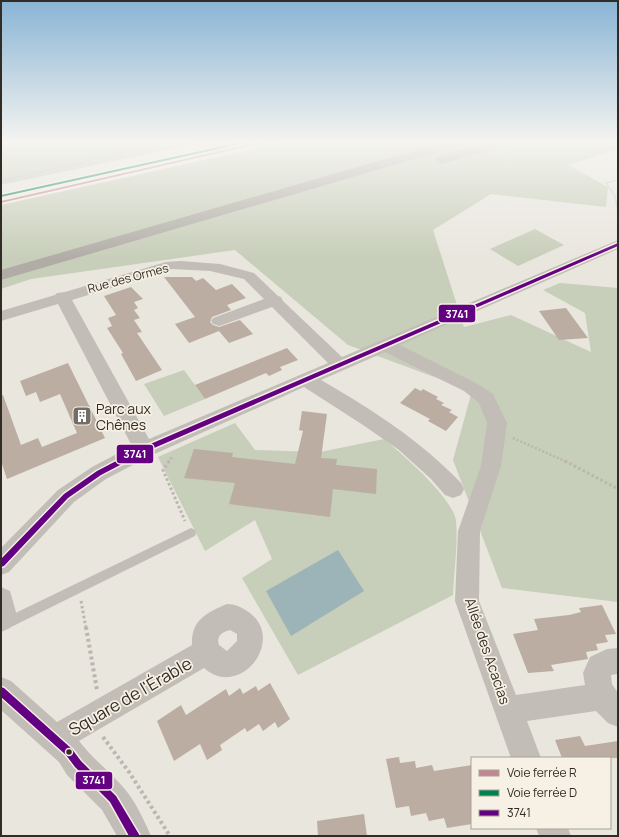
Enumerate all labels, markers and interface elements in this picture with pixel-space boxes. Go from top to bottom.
street label: Rue des Ormes [86,259,170,297]
line badge: 3741 [438,304,476,323]
text: 3741 [445,306,469,321]
place label: Parc aux Chênes [96,399,151,434]
building icon: Parc aux Chênes [71,405,93,427]
line badge: 3741 [116,444,154,464]
text: 3741 [123,446,147,461]
street label: Allée des Acacias [461,595,515,707]
street label: Square de l'Érable [64,651,196,741]
unlabelled marker [64,747,74,757]
legend [471,757,611,829]
text: Voie ferrée R [507,764,577,781]
line badge: 3741 [75,771,113,790]
text: 3741 [82,772,106,787]
text: Voie ferrée D [507,784,577,801]
text: 3741 [507,804,531,821]

